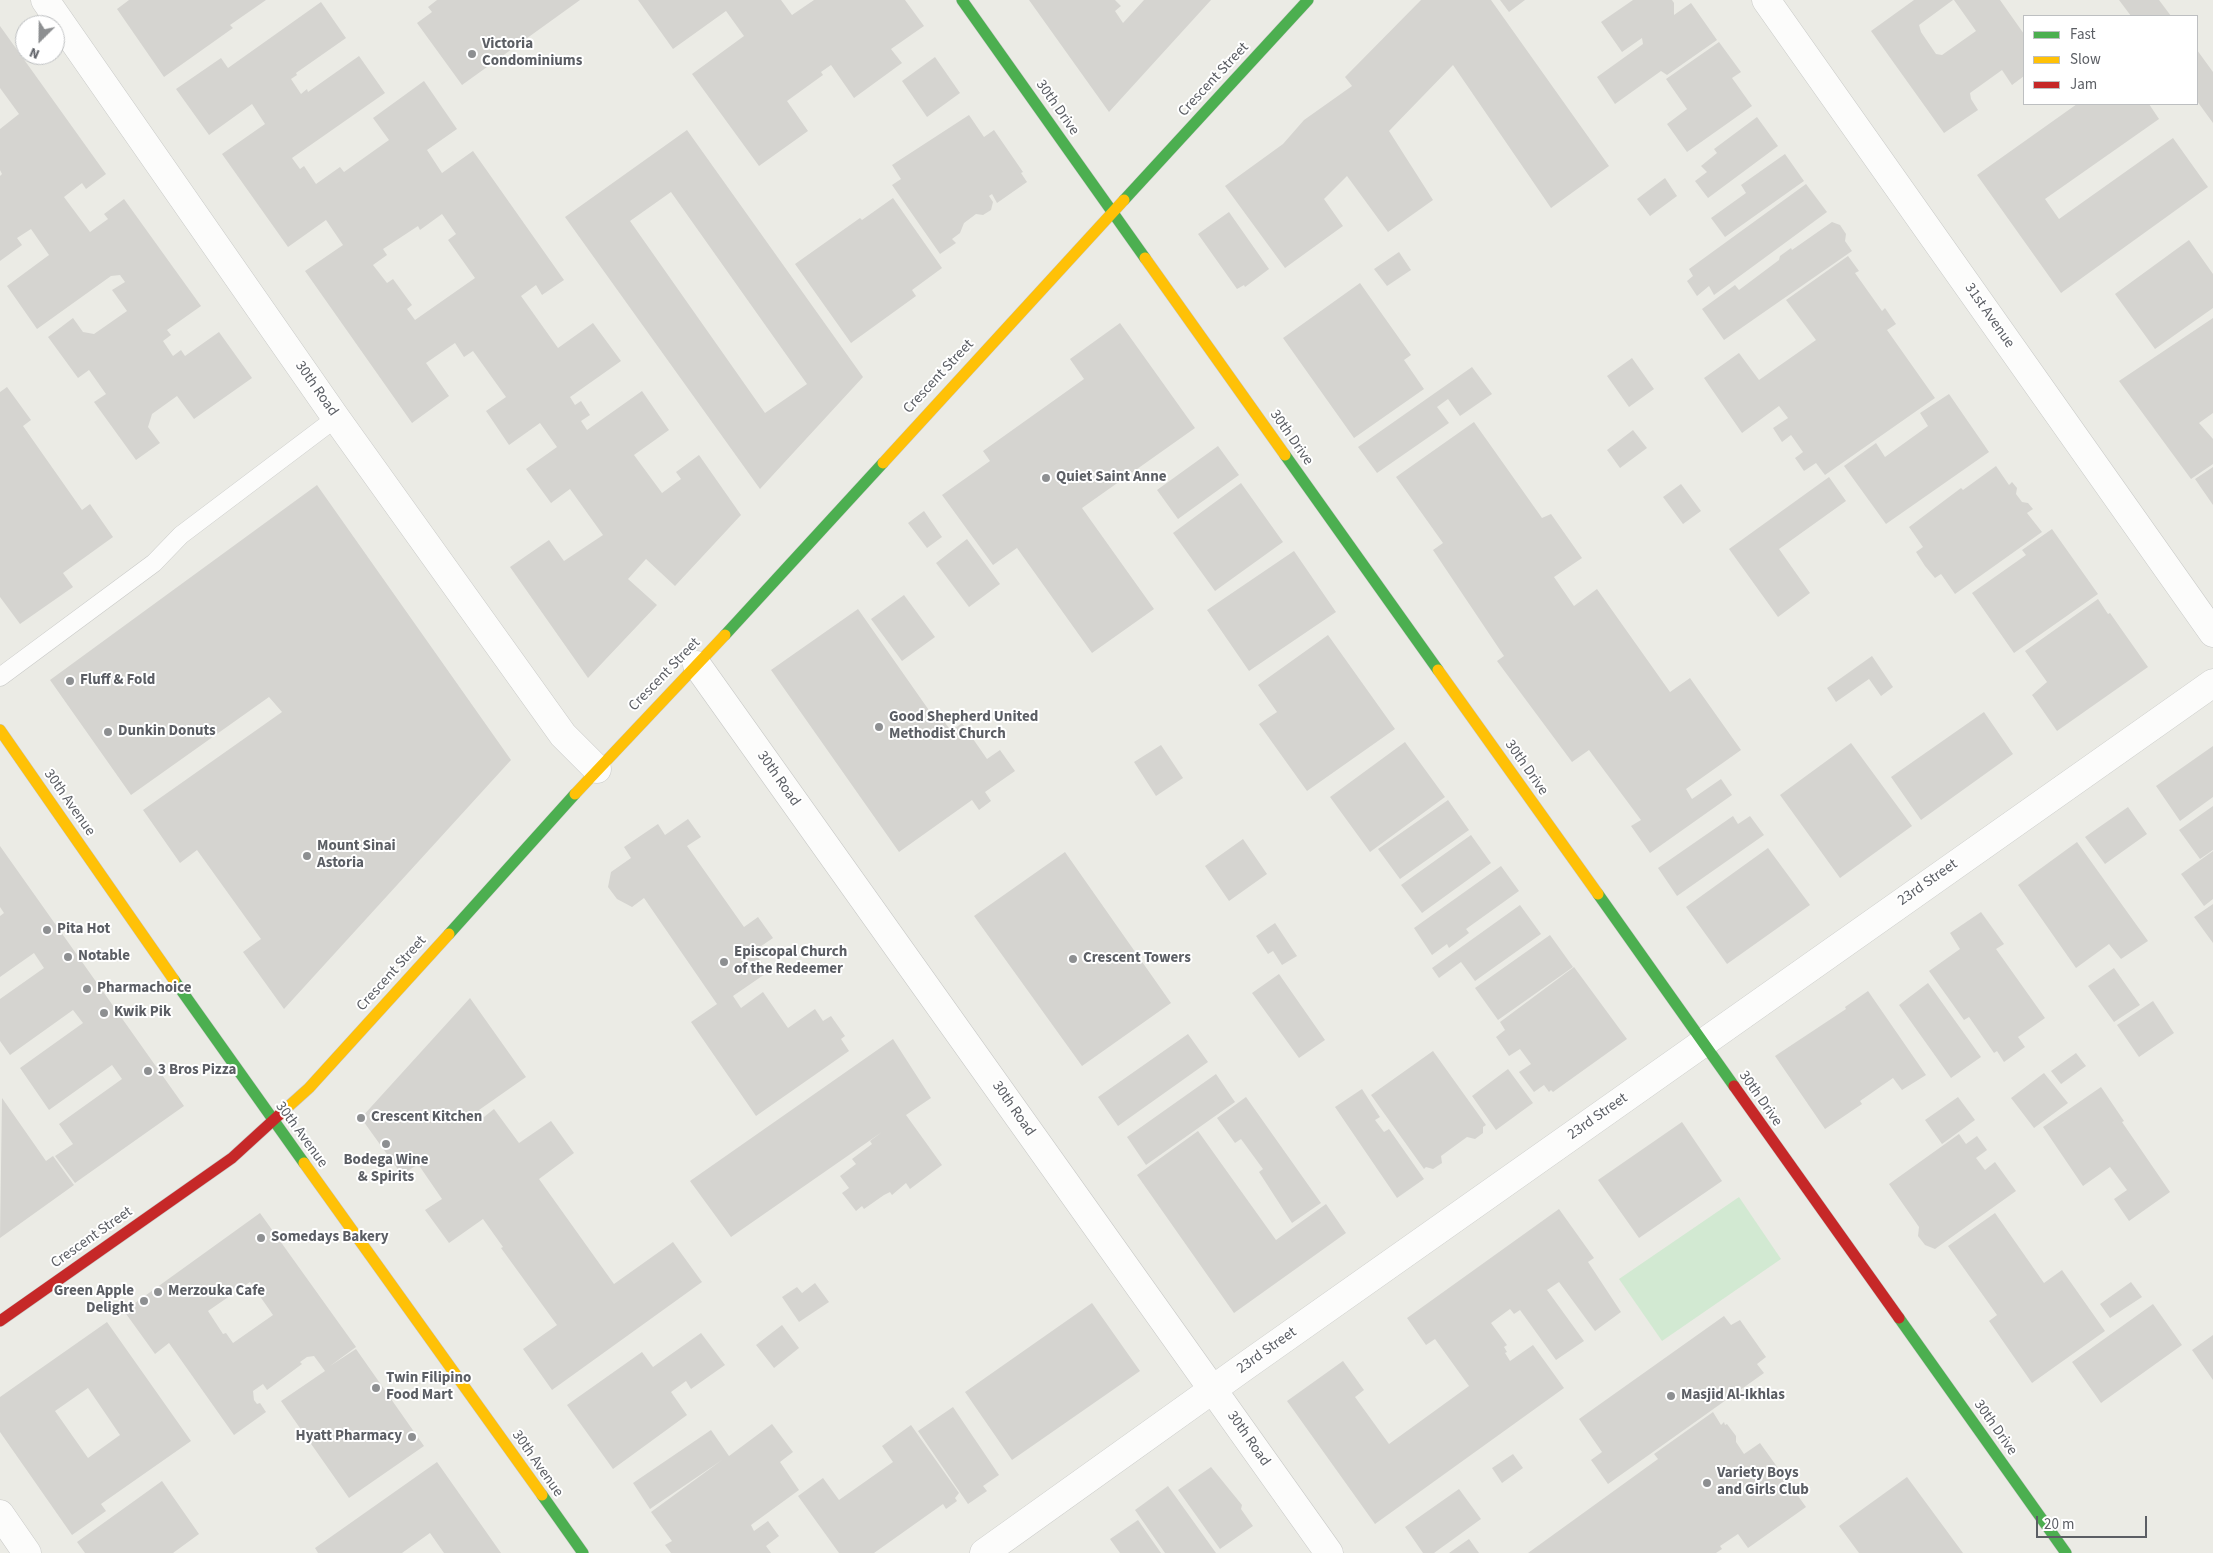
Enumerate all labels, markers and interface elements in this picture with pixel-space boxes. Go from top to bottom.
north arrow [15,15,65,65]
legend [2023,15,2198,105]
text: Fast [2070,24,2096,45]
place label: Victoria Condominiums [482,36,582,71]
street label: Crescent Street [1175,39,1253,121]
text: N [26,42,43,64]
marker: Victoria Condominiums [466,48,478,60]
text: Slow [2070,49,2101,70]
text: Jam [2070,74,2097,95]
street label: 30th Drive [1031,77,1083,139]
street label: 31st Avenue [1960,280,2018,352]
street label: Crescent Street [900,336,978,418]
street label: 30th Road [290,358,342,420]
street label: 30th Drive [1265,407,1317,469]
place label: Quiet Saint Anne [1056,469,1167,487]
marker: Quiet Saint Anne [1040,472,1052,484]
street label: Crescent Street [625,635,705,715]
place label: Fluff & Fold [80,672,155,690]
marker: Fluff & Fold [64,675,76,687]
place label: Good Shepherd United Methodist Church [889,709,1038,744]
marker: Good Shepherd United Methodist Church [873,721,885,733]
place label: Dunkin Donuts [118,723,216,741]
marker: Dunkin Donuts [102,726,114,738]
street label: 30th Drive [1500,737,1552,799]
street label: 30th Road [752,748,804,810]
street label: 30th Avenue [39,766,99,840]
place label: Mount Sinai Astoria [317,838,396,873]
marker: Mount Sinai Astoria [301,850,313,862]
street label: 23rd Street [1895,856,1961,910]
place label: Pita Hot [57,921,110,939]
marker: Pita Hot [41,924,53,936]
street label: Crescent Street [353,933,431,1015]
place label: Episcopal Church of the Redeemer [734,944,847,979]
place label: Notable [78,948,130,966]
place label: Crescent Towers [1083,950,1191,968]
marker: Notable [62,951,74,963]
marker: Crescent Towers [1067,953,1079,965]
marker: Episcopal Church of the Redeemer [718,956,730,968]
place label: Pharmachoice [97,980,192,998]
marker: Pharmachoice [81,983,93,995]
place label: Kwik Pik [114,1004,171,1022]
marker: Kwik Pik [98,1007,110,1019]
place label: 3 Bros Pizza [158,1062,236,1080]
marker: 3 Bros Pizza [142,1065,154,1077]
street label: 30th Drive [1734,1068,1786,1130]
street label: 30th Road [987,1078,1039,1140]
street label: 23rd Street [1565,1090,1631,1144]
street label: 30th Avenue [271,1098,331,1172]
place label: Crescent Kitchen [371,1109,482,1127]
marker: Crescent Kitchen [355,1112,367,1124]
marker: Bodega Wine & Spirits [380,1138,392,1150]
place label: Bodega Wine & Spirits [344,1152,428,1187]
street label: Crescent Street [48,1203,136,1273]
place label: Somedays Bakery [271,1229,389,1247]
marker: Somedays Bakery [255,1232,267,1244]
place label: Green Apple Delight [54,1283,134,1318]
place label: Merzouka Cafe [168,1283,265,1301]
marker: Merzouka Cafe [152,1286,164,1298]
marker: Green Apple Delight [138,1295,150,1307]
street label: 23rd Street [1234,1324,1300,1378]
place label: Twin Filipino Food Mart [386,1370,471,1405]
marker: Twin Filipino Food Mart [370,1382,382,1394]
place label: Masjid Al-Ikhlas [1681,1387,1785,1405]
marker: Masjid Al-Ikhlas [1665,1390,1677,1402]
street label: 30th Drive [1969,1397,2021,1459]
street label: 30th Road [1222,1408,1274,1470]
street label: 30th Avenue [507,1427,567,1501]
place label: Hyatt Pharmacy [296,1428,402,1446]
marker: Hyatt Pharmacy [406,1431,418,1443]
place label: Variety Boys and Girls Club [1717,1465,1809,1500]
marker: Variety Boys and Girls Club [1701,1477,1713,1489]
scale bar [2038,1506,2149,1538]
text: 20 m [2044,1514,2074,1535]

